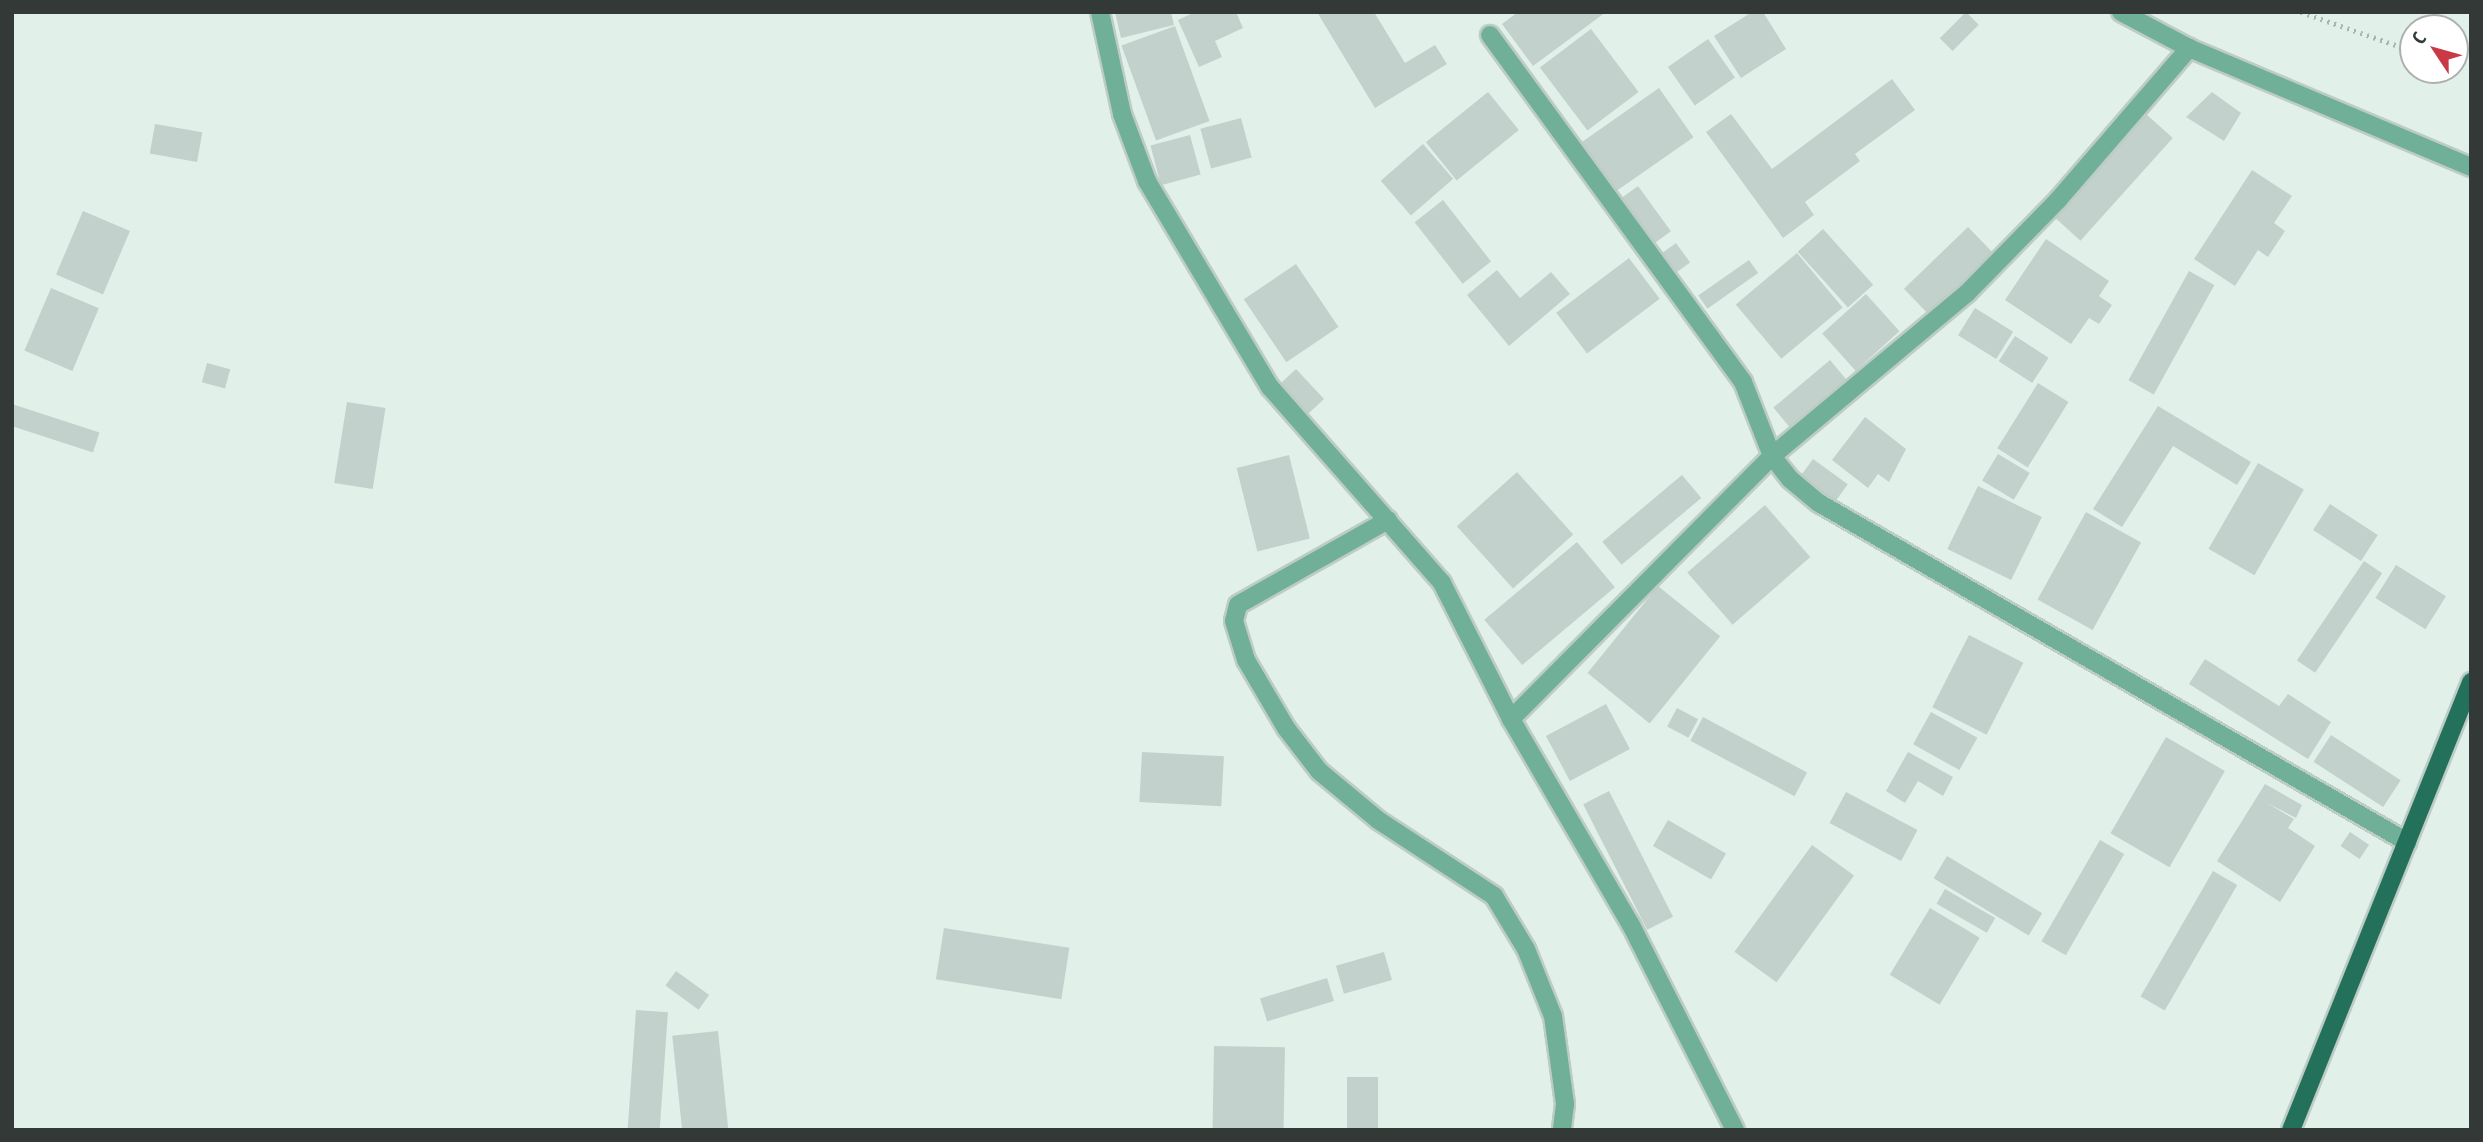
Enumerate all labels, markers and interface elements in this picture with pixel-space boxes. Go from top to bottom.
north arrow [2399,14,2469,84]
text: С [2406,27,2431,48]

